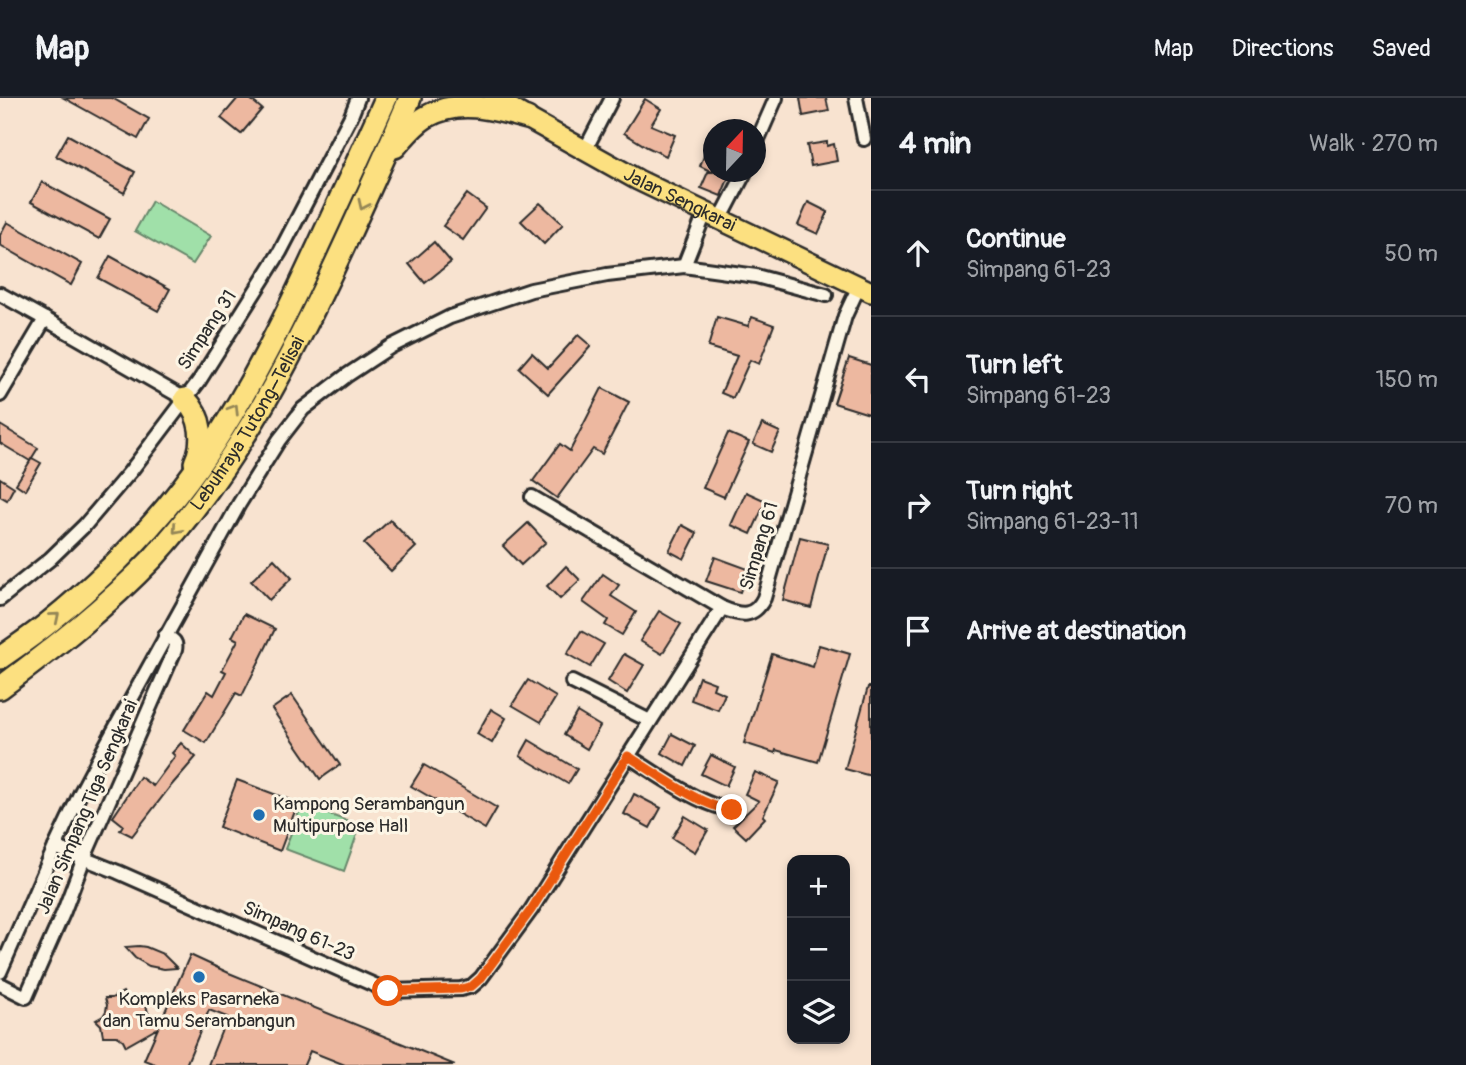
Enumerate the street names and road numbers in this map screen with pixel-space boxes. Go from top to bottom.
street label: Jalan Sengkarai [619,162,740,237]
street label: Simpang 31 [172,285,242,375]
street label: Lebuhraya Tutong–Telisai [185,332,310,516]
street label: Simpang 61 [734,499,784,593]
street label: Jalan Simpang Tiga Sengkarai [31,696,143,918]
street label: Simpang 61-23 [239,896,359,966]

